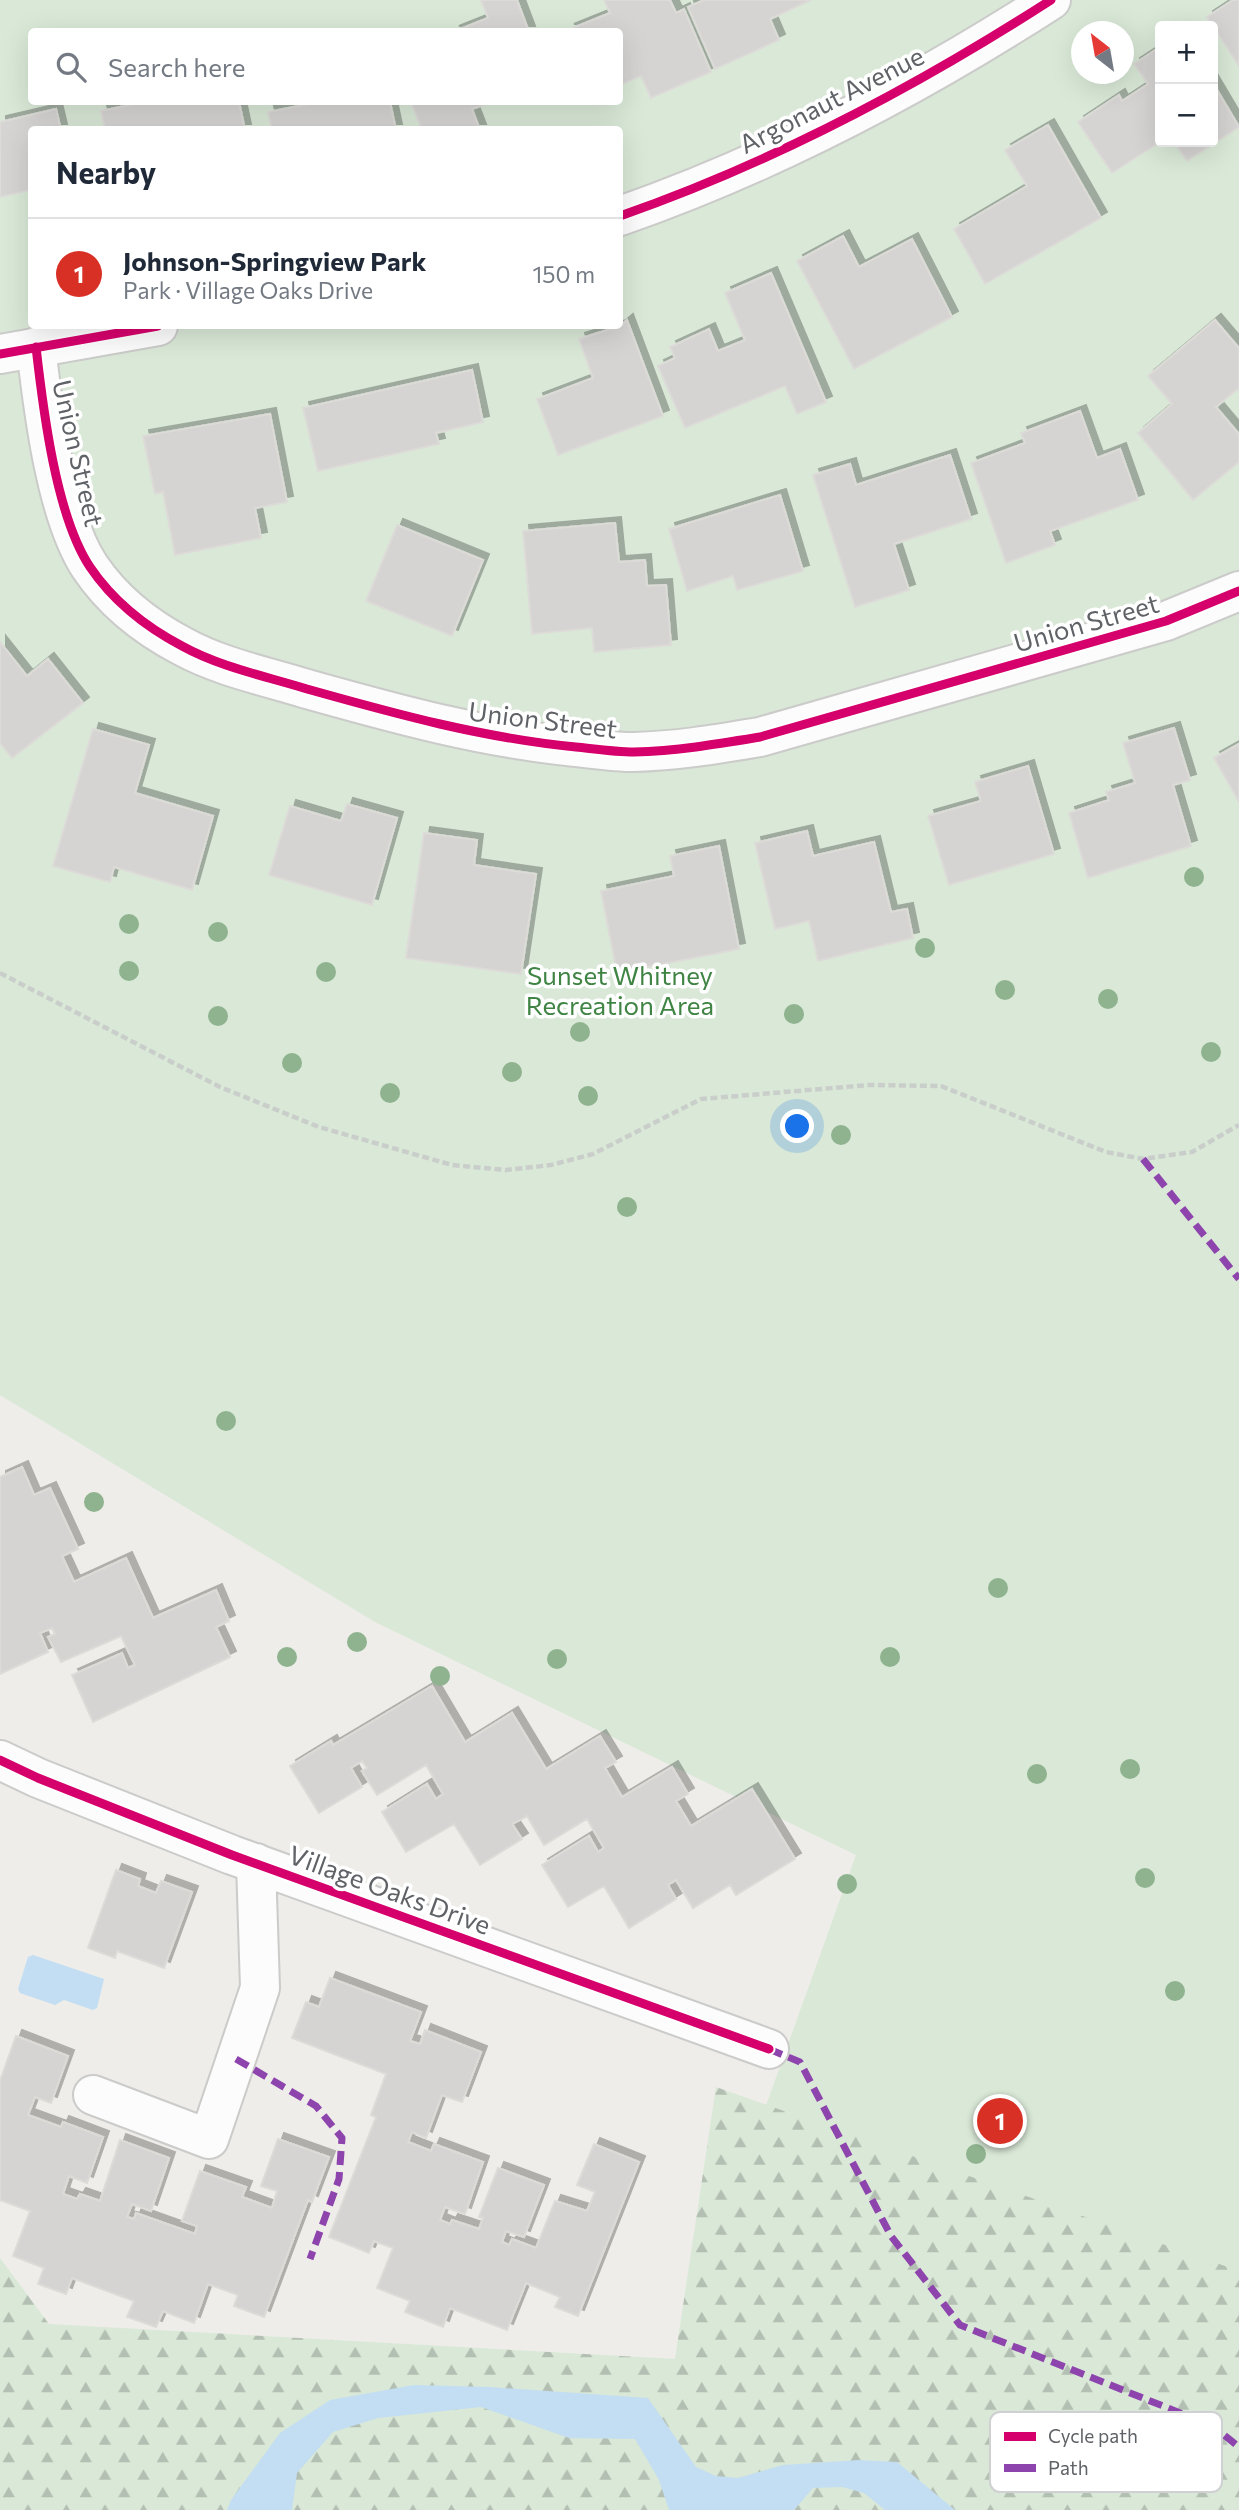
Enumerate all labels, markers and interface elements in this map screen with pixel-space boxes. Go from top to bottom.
north arrow [1071,21,1134,84]
map controls [1155,21,1218,147]
button: + [1155,21,1218,84]
search box [28,28,623,105]
street label: Argonaut Avenue [734,39,928,159]
icon: search [52,48,90,86]
text: Search here [108,51,246,82]
button: − [1155,84,1218,147]
text: Nearby [56,153,156,190]
text: Johnson-Springview Park [123,245,426,276]
text: 1 [74,260,84,288]
text: 150 m [532,260,595,288]
text: Park · Village Oaks Drive [123,276,373,304]
street label: Union Street [47,377,111,529]
street label: Union Street [1010,586,1162,658]
street label: Union Street [467,695,619,743]
park label: Sunset Whitney Recreation Area [526,959,714,1020]
your location [780,1109,814,1143]
street label: Village Oaks Drive [285,1838,495,1940]
pin: 1 [977,2095,1023,2147]
legend [990,2412,1222,2492]
text: Cycle path [1048,2424,1138,2447]
text: Path [1048,2456,1089,2479]

